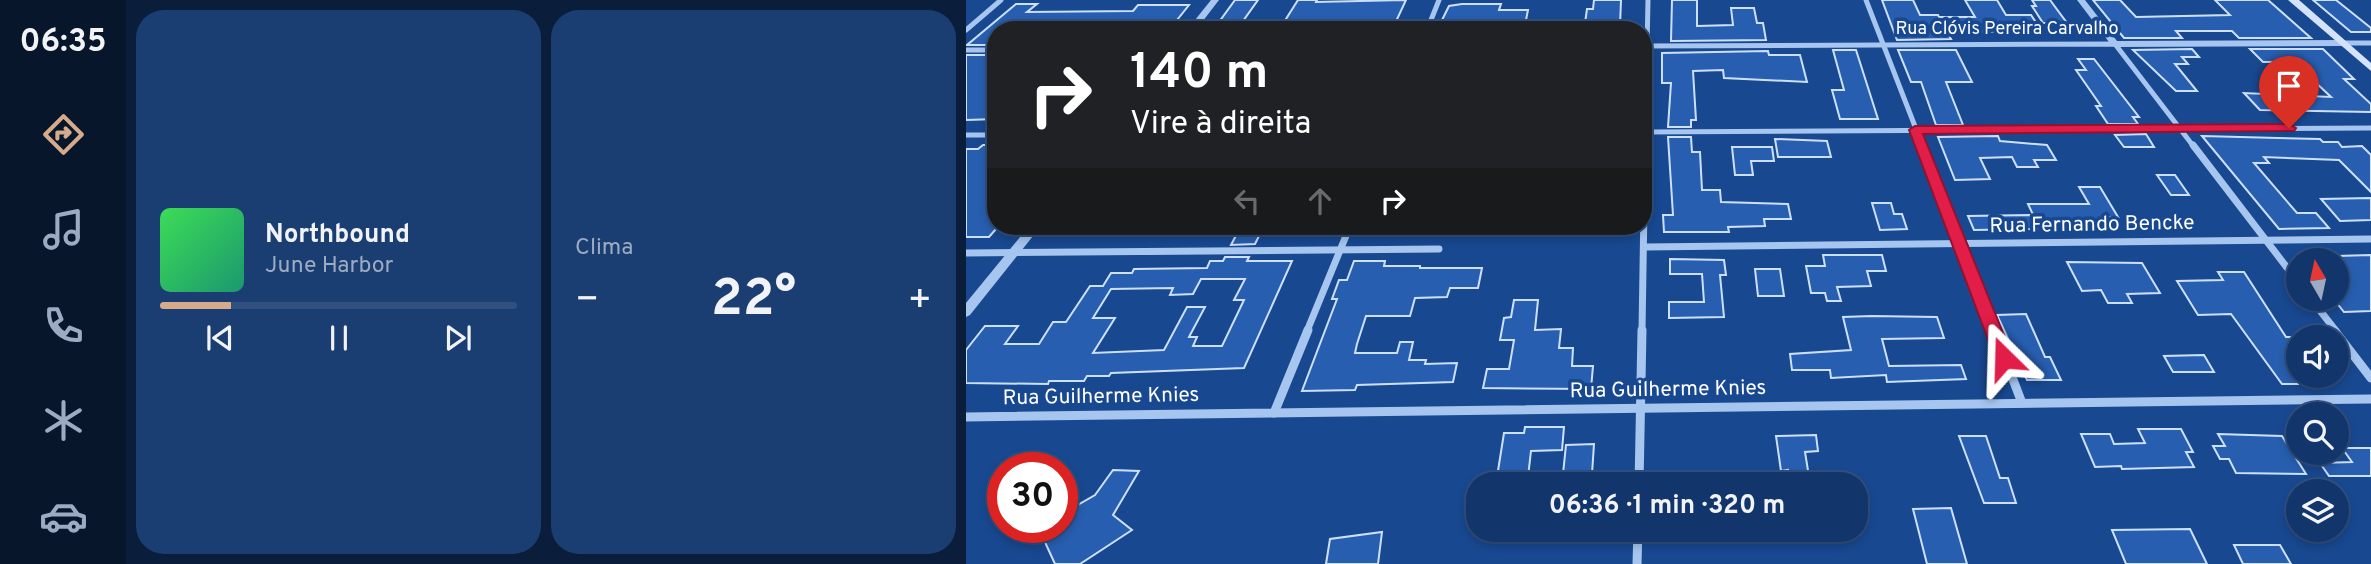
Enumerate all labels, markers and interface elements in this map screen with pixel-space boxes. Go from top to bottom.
street label: Rua Clóvis Pereira Carvalho [1896,18,2118,41]
text: 06:35 [19,23,107,63]
text: 140 m [1130,44,1269,106]
icon: right [1015,49,1106,140]
pin [2259,56,2319,128]
icon: arrive [2270,67,2308,105]
text: Vire à direita [1130,105,1311,145]
icon: directions [39,110,88,159]
icon: left [1228,182,1266,220]
icon: ahead [1301,182,1339,220]
icon: right [1374,182,1412,220]
icon: music [39,205,88,254]
street label: Rua Fernando Bencke [1989,210,2195,240]
text: Northbound [265,219,410,252]
text: Clima [575,234,633,263]
north arrow [2286,248,2348,312]
map controls [2286,248,2349,542]
text: June Harbor [265,252,393,281]
text: 22° [711,268,796,334]
text: − [575,277,600,326]
text: + [907,277,932,326]
icon: phone [39,301,88,350]
icon: previous [201,319,239,357]
icon: pause [320,319,358,357]
icon: next [439,319,477,357]
position arrow [1967,321,2041,395]
button: sound [2286,325,2349,388]
street label: Rua Guilherme Knies [1569,375,1767,405]
street label: Rua Guilherme Knies [1002,382,1200,412]
icon: climate [39,396,88,445]
button: search [2286,402,2349,465]
speed limit sign: 30 [987,452,1078,543]
button: layers [2286,479,2349,542]
text: 06:36 · 1 min · 320 m [1549,490,1785,523]
icon: car [39,492,88,541]

